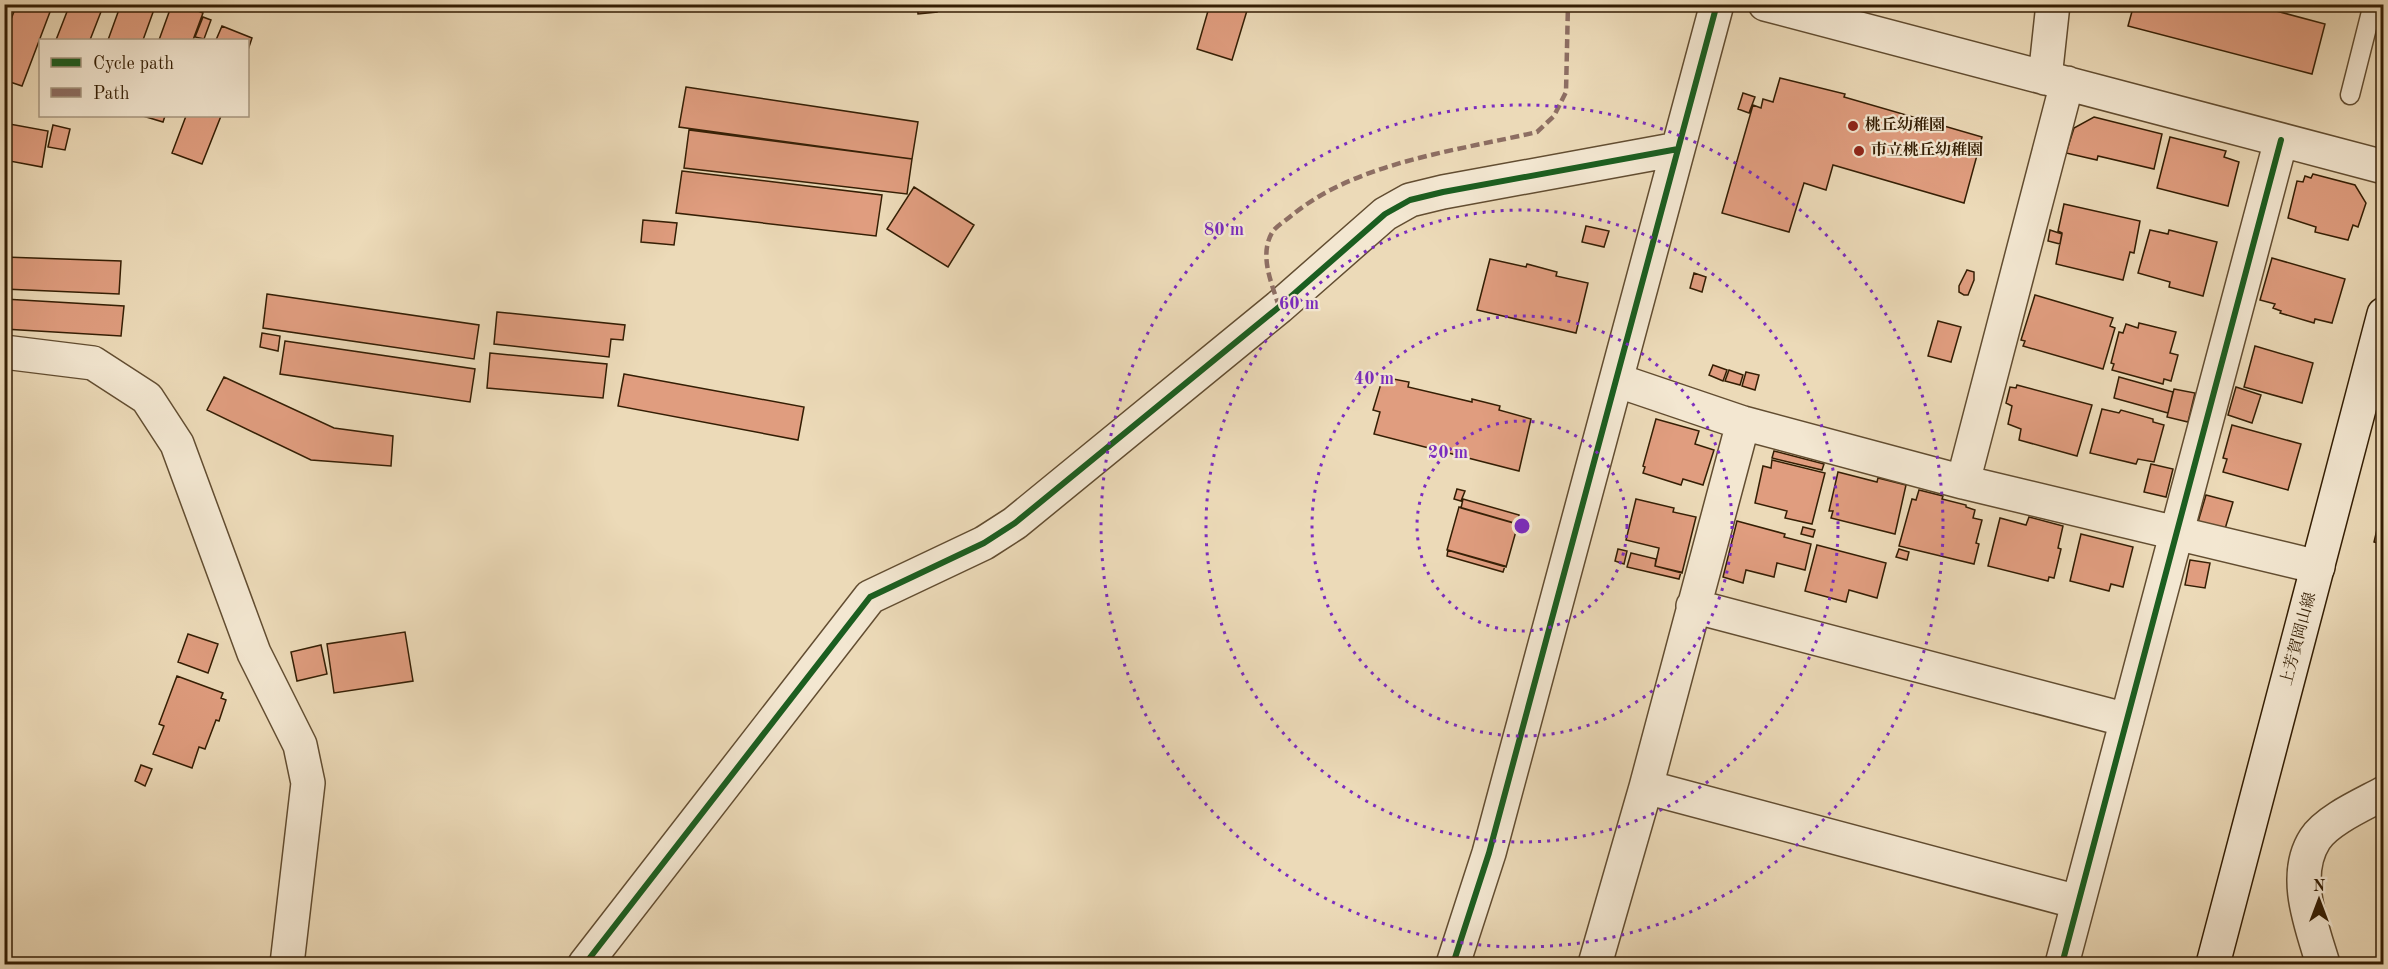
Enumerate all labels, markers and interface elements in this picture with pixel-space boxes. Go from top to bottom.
legend [39,39,249,117]
text: Cycle path [93,55,174,73]
text: Path [93,85,130,103]
place label: 桃丘幼稚園 [1865,116,1945,134]
marker: 桃丘幼稚園 [1846,119,1860,133]
place label: 市立桃丘幼稚園 [1871,141,1983,159]
marker: 市立桃丘幼稚園 [1852,144,1866,158]
text: 80 m [1204,221,1244,239]
text: 60 m [1279,295,1319,313]
text: 40 m [1354,370,1394,388]
text: 20 m [1428,444,1468,462]
centre of rings [1512,516,1532,536]
street label: 上芳賀岡山線 [2277,590,2319,687]
north arrow [2289,870,2349,930]
text: N [2313,879,2326,895]

